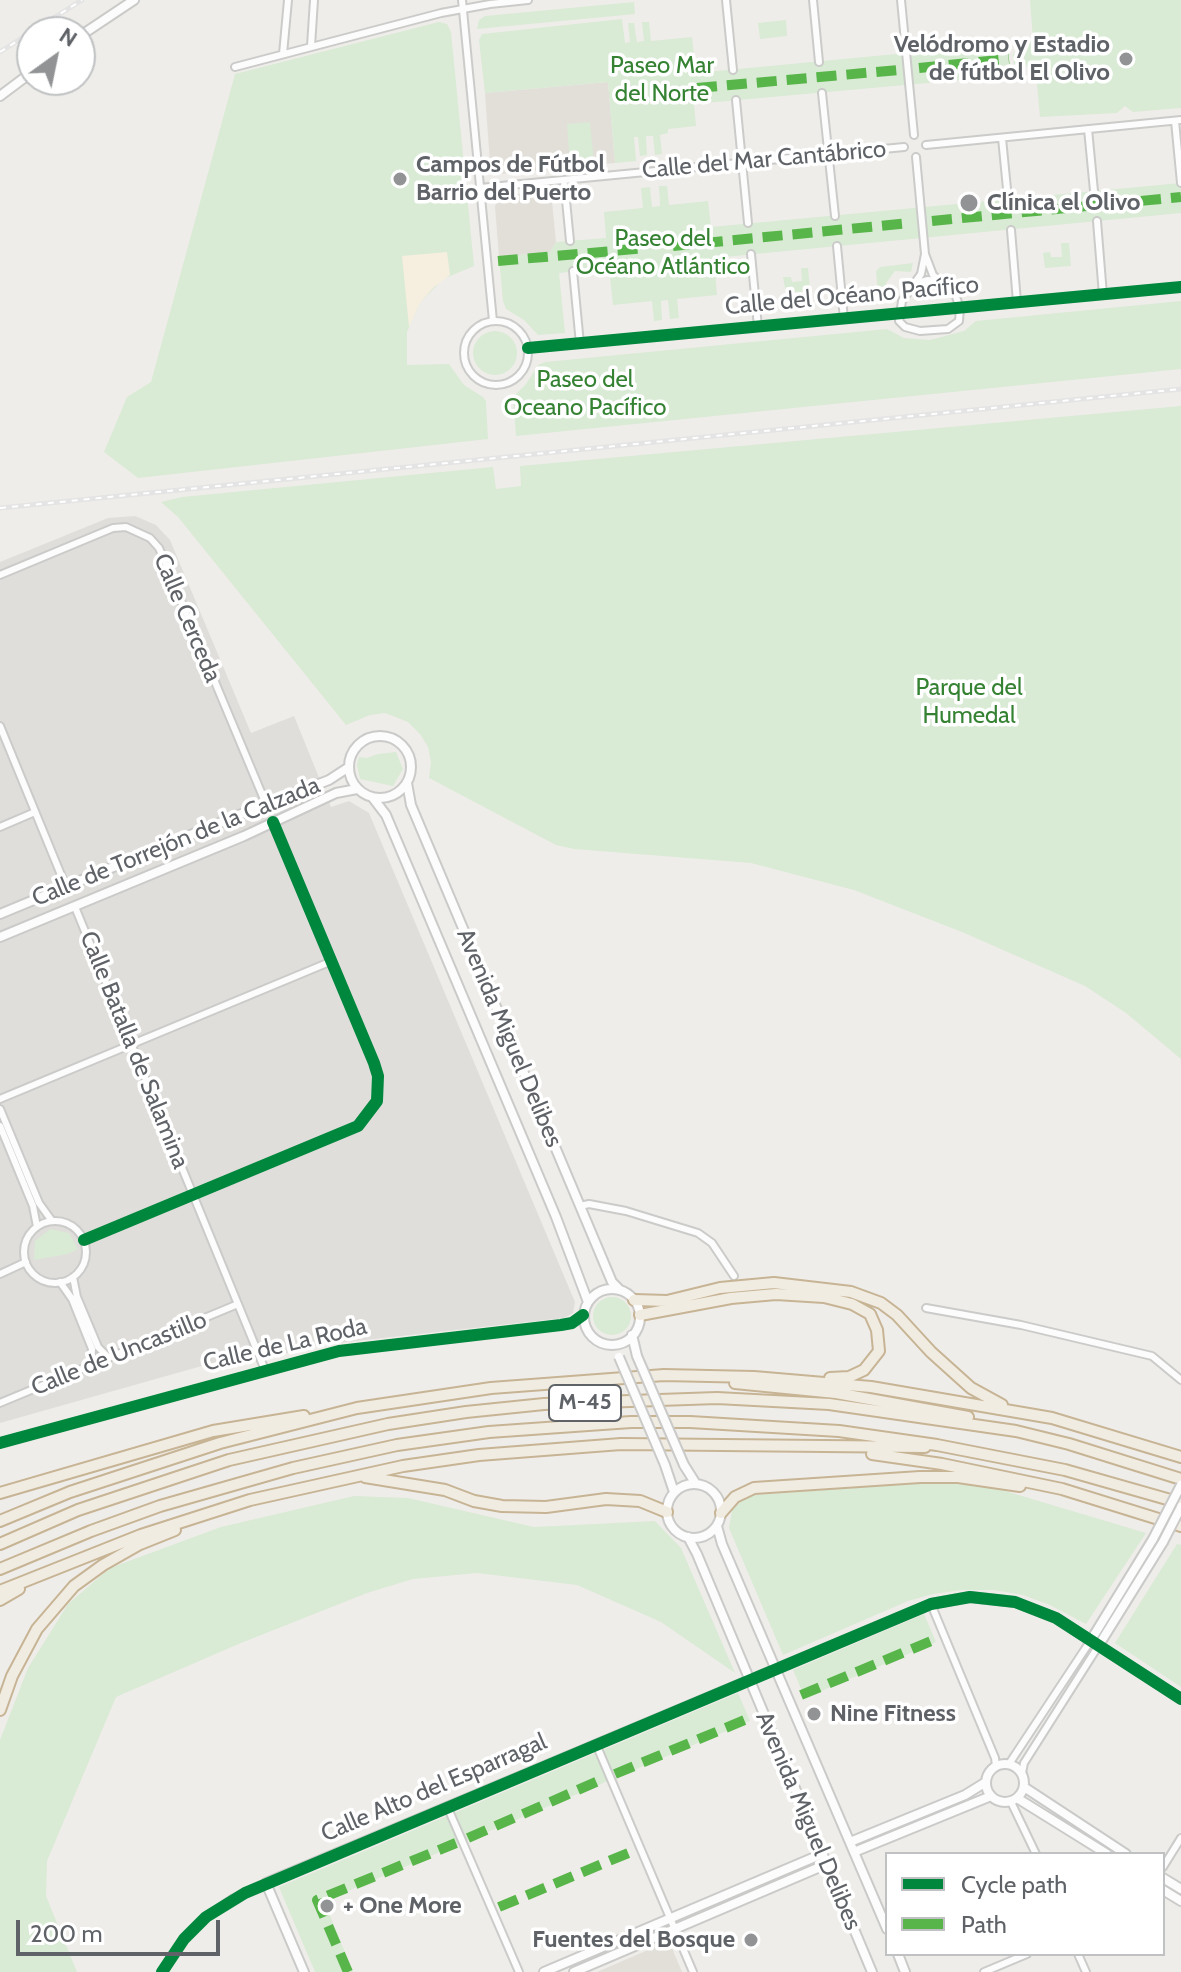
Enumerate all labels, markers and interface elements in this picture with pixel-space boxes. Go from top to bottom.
north arrow [16,16,96,96]
text: N [54,22,82,53]
place label: Velódromo y Estadio de fútbol El Olivo [894,31,1110,87]
marker: Velódromo y Estadio de fútbol El Olivo [1117,50,1135,68]
park label: Paseo Mar del Norte [610,52,714,108]
street label: Calle del Mar Cantábrico [641,135,887,185]
place label: Campos de Fútbol Barrio del Puerto [416,151,605,207]
marker: Campos de Fútbol Barrio del Puerto [391,170,409,188]
place label: Clínica el Olivo [987,189,1141,217]
marker: Clínica el Olivo [958,192,980,214]
park label: Paseo del Océano Atlántico [576,225,750,281]
street label: Calle del Océano Pacífico [724,271,980,321]
park label: Paseo del Oceano Pacífico [504,366,666,422]
street label: Calle Cerceda [147,549,227,687]
park label: Parque del Humedal [915,674,1023,730]
street label: Calle de Torrejón de la Calzada [28,771,324,913]
street label: Avenida Miguel Delibes [450,924,568,1152]
street label: Calle Batalla de Salamina [73,927,195,1173]
street label: Calle de Uncastillo [27,1306,211,1402]
street label: Calle de La Roda [200,1312,370,1378]
road number: M-45 [549,1385,621,1421]
place label: Nine Fitness [830,1700,956,1728]
marker: Nine Fitness [805,1705,823,1723]
street label: Avenida Miguel Delibes [749,1707,867,1935]
street label: Calle Alto del Esparragal [317,1727,551,1849]
legend [885,1852,1165,1956]
text: Cycle path [961,1870,1067,1899]
place label: + One More [343,1892,462,1920]
marker: + One More [318,1897,336,1915]
scale bar [20,1904,224,1954]
text: Path [961,1910,1007,1939]
text: 200 m [30,1919,103,1948]
place label: Fuentes del Bosque [532,1926,735,1954]
marker: Fuentes del Bosque [742,1931,760,1949]

